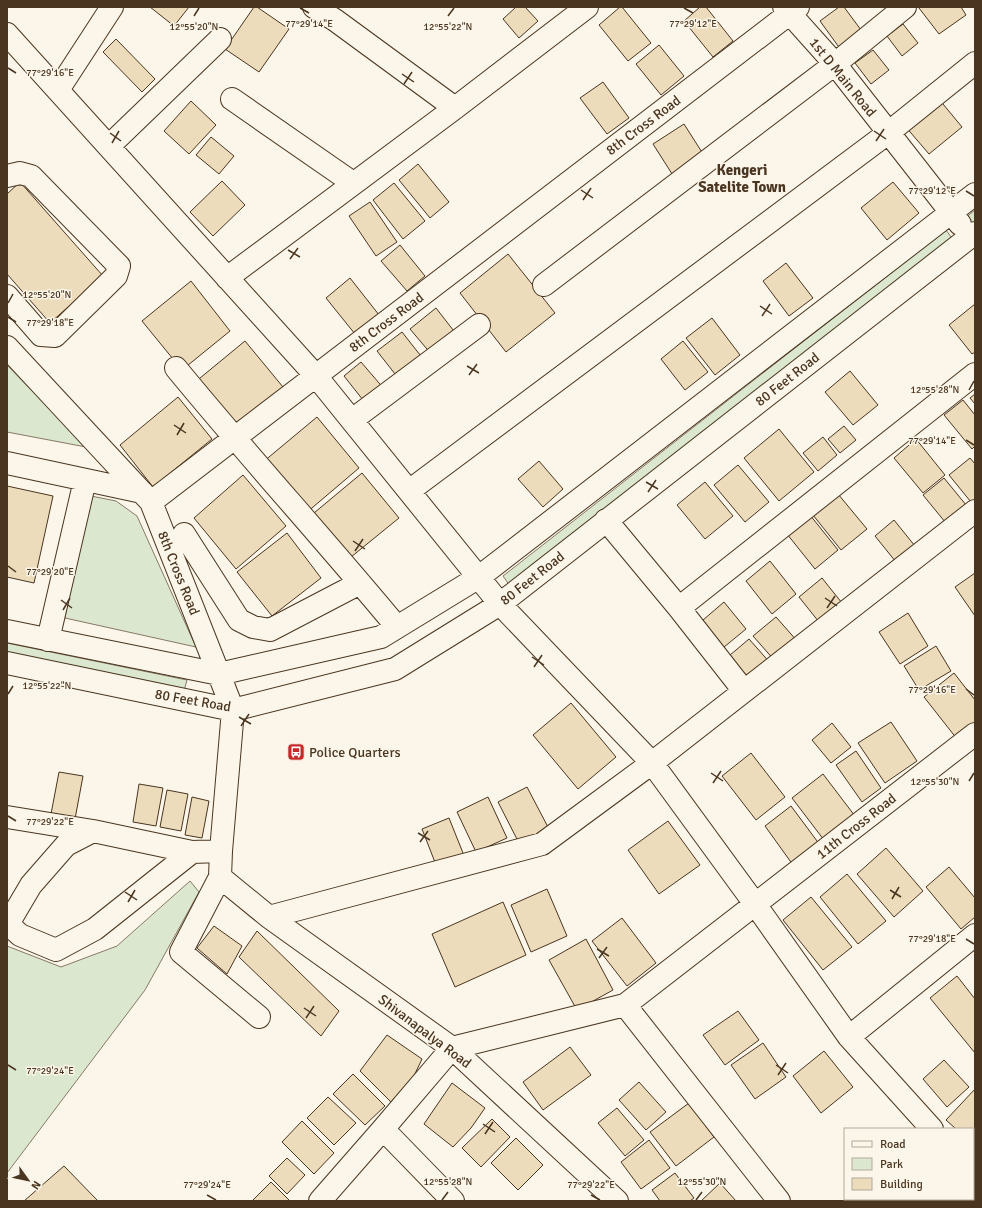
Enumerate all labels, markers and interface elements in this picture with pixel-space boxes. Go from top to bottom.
text: 77°29'14"E [285,18,333,30]
text: 77°29'12"E [669,18,717,30]
text: 12°55'20"N [170,21,218,33]
text: 12°55'22"N [424,21,472,33]
street label: 1st D Main Road [806,34,880,120]
text: 77°29'16"E [26,67,74,79]
street label: 8th Cross Road [603,92,684,159]
district label: Kengeri Satelite Town [698,161,786,196]
text: 77°29'12"E [908,185,956,197]
text: 12°55'20"N [23,289,71,301]
street label: 8th Cross Road [346,289,427,356]
text: 77°29'18"E [26,317,74,329]
street label: 80 Feet Road [752,349,823,410]
text: 12°55'28"N [911,384,959,396]
text: 77°29'14"E [908,435,956,447]
street label: 8th Cross Road [154,529,203,618]
street label: 80 Feet Road [497,548,568,609]
text: 77°29'20"E [26,566,74,578]
text: 12°55'22"N [23,680,71,692]
text: 77°29'16"E [908,684,956,696]
street label: 80 Feet Road [153,685,232,716]
bus stop icon: Police Quarters [286,742,306,762]
place label: Police Quarters [309,744,401,761]
text: 12°55'30"N [911,776,959,788]
street label: 11th Cross Road [813,790,900,863]
text: 77°29'22"E [26,816,74,828]
text: 77°29'18"E [908,933,956,945]
street label: Shivanapalya Road [375,991,475,1072]
text: 77°29'24"E [26,1065,74,1077]
legend [844,1128,974,1200]
text: Road [880,1137,906,1152]
text: Park [880,1157,903,1172]
north arrow [8,1160,48,1200]
text: 12°55'28"N [424,1176,472,1188]
text: 12°55'30"N [678,1176,726,1188]
text: Building [880,1177,923,1192]
text: N [28,1178,44,1192]
text: 77°29'24"E [183,1179,231,1191]
text: 77°29'22"E [567,1179,615,1191]

